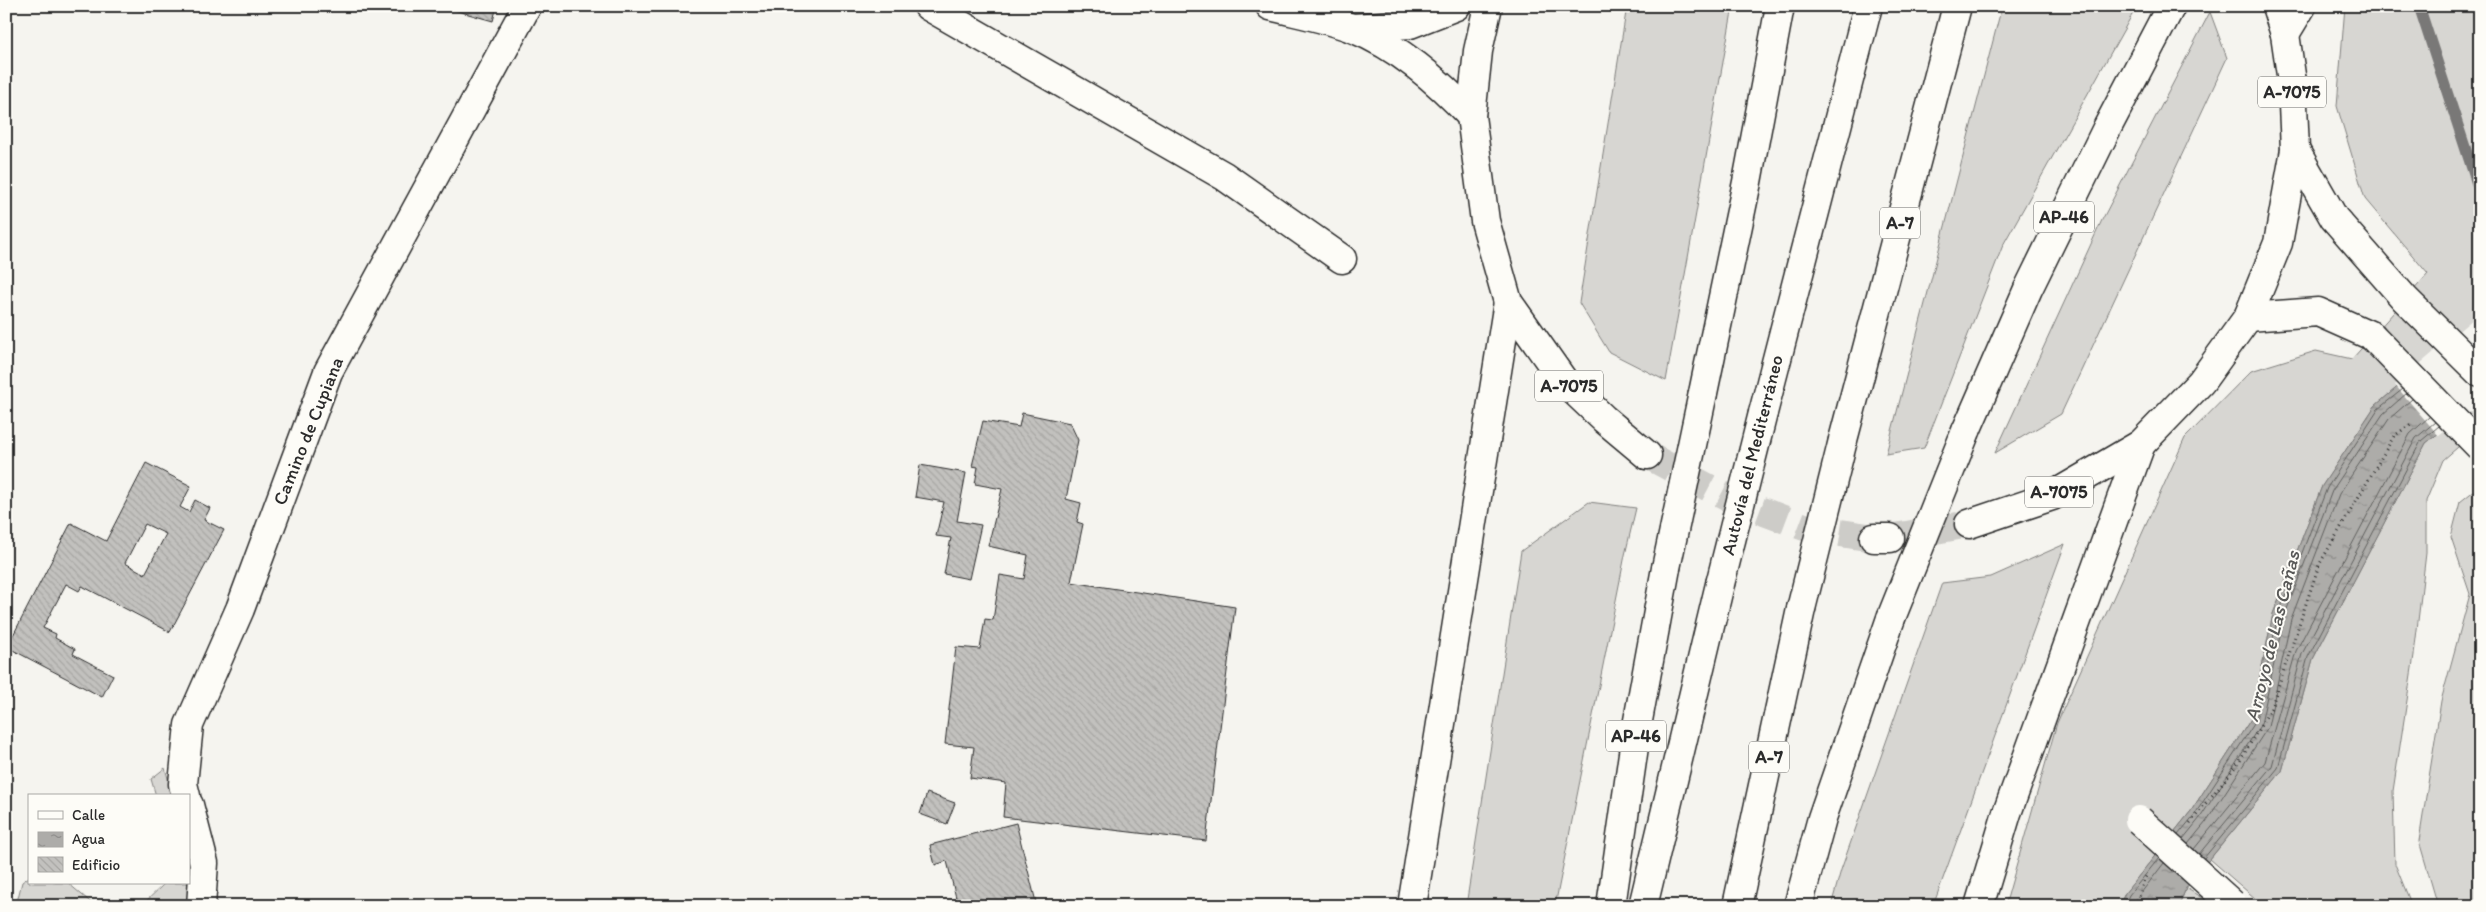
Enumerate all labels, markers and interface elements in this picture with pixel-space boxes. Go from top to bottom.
road number: A-7075 [2258,76,2326,108]
road number: AP-46 [2034,202,2094,232]
road number: A-7 [1880,208,1920,238]
street label: Autovía del Mediterráneo [1716,353,1788,557]
street label: Camino de Cupiana [268,354,348,508]
road number: A-7075 [1535,371,1603,402]
road number: A-7075 [2025,477,2093,508]
water label: Arroyo de Las Cañas [2239,547,2305,724]
road number: AP-46 [1606,720,1666,751]
road number: A-7 [1749,742,1789,772]
legend [28,794,190,884]
text: Calle [72,806,105,824]
text: Agua [72,830,106,848]
text: Edificio [72,856,120,874]

